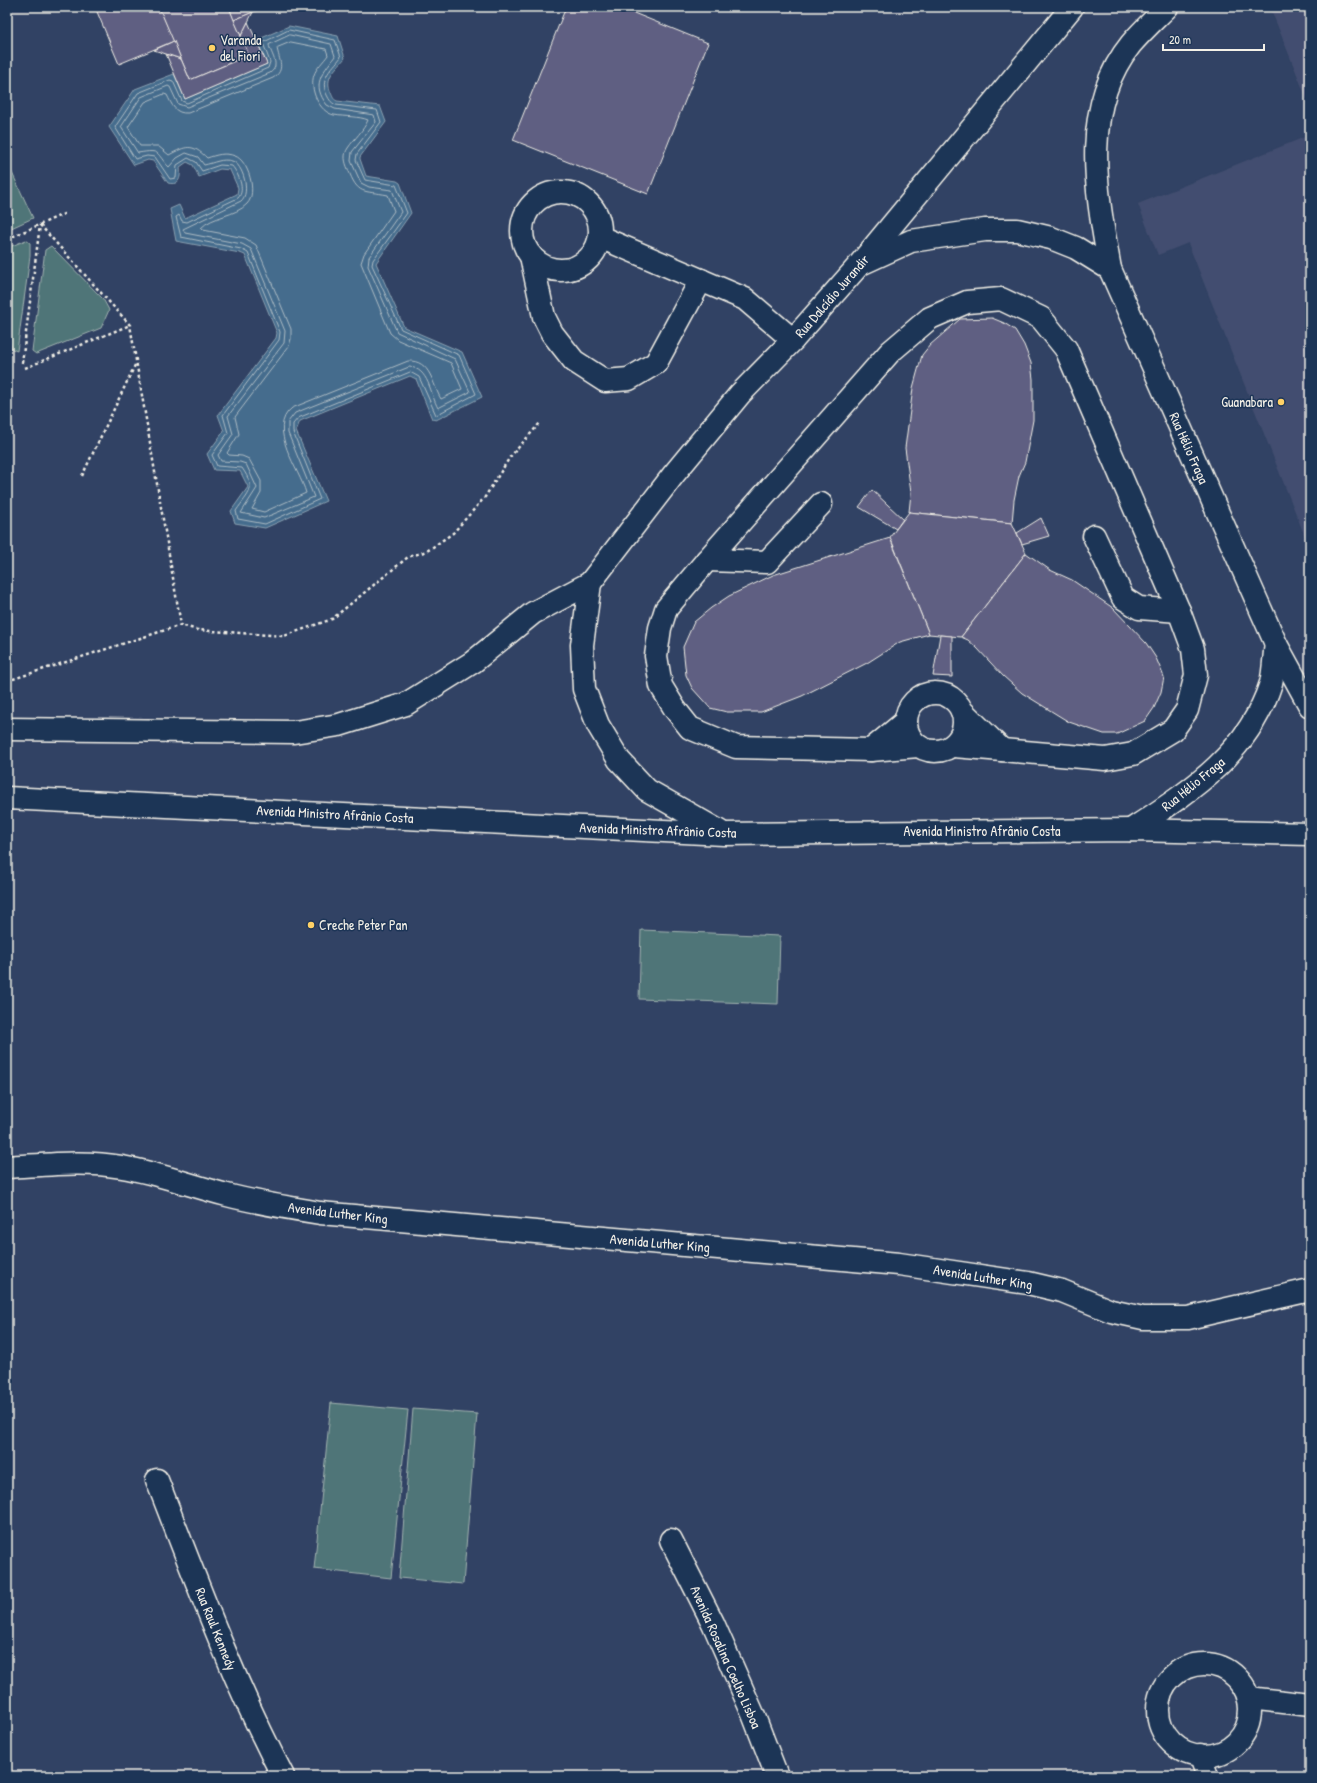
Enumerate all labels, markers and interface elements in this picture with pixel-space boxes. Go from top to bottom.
scale bar [1163,26,1264,52]
place label: Varanda del Fiori [220,30,262,65]
text: 20 m [1169,31,1191,48]
marker: Varanda del Fiori [207,43,217,53]
street label: Rua Dalcídio Jurandir [790,250,873,341]
place label: Guanabara [1221,392,1274,411]
marker: Guanabara [1276,397,1286,407]
street label: Rua Hélio Fraga [1164,409,1214,487]
street label: Rua Hélio Fraga [1157,752,1229,816]
street label: Avenida Ministro Afrânio Costa [256,800,414,827]
street label: Avenida Ministro Afrânio Costa [579,817,737,842]
street label: Avenida Ministro Afrânio Costa [903,821,1061,840]
place label: Creche Peter Pan [319,915,408,934]
marker: Creche Peter Pan [306,920,316,930]
street label: Avenida Luther King [287,1197,389,1229]
street label: Avenida Luther King [609,1229,711,1257]
street label: Avenida Luther King [932,1259,1034,1295]
street label: Avenida Rosalina Coelho Lisboa [686,1582,767,1732]
street label: Rua Raul Kennedy [190,1585,242,1673]

